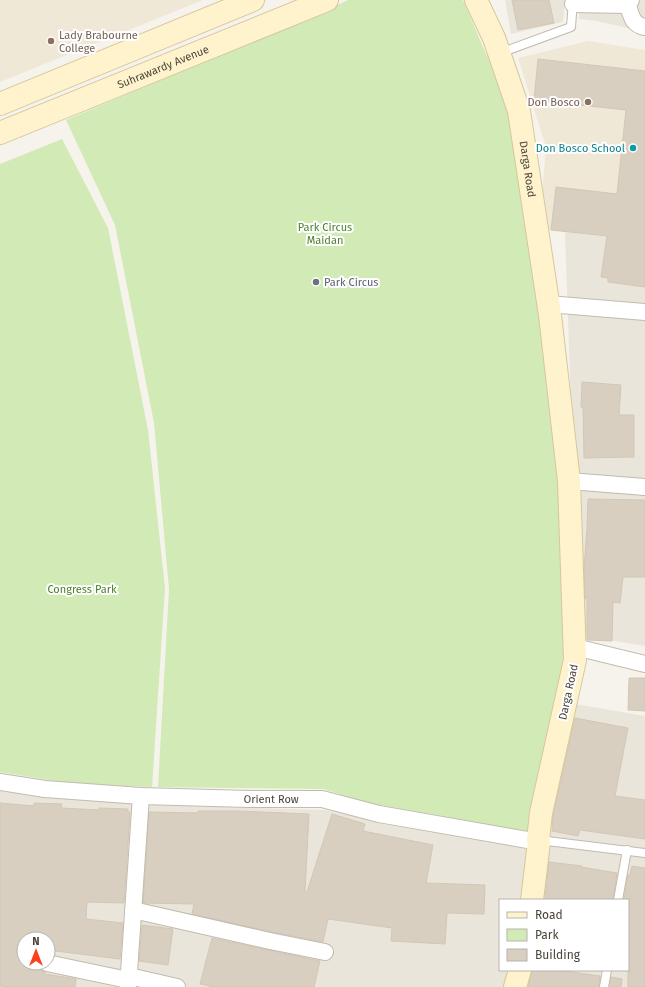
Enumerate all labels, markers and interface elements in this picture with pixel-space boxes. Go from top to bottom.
place label: Lady Brabourne College [59,29,138,55]
marker: Lady Brabourne College [46,36,56,46]
street label: Suhrawardy Avenue [115,43,211,92]
place label: Don Bosco [527,96,580,109]
marker: Don Bosco [583,97,593,107]
street label: Darga Road [517,140,538,198]
place label: Don Bosco School [536,142,625,155]
marker: Don Bosco School [628,143,638,153]
park label: Park Circus Maidan [298,221,352,247]
place label: Park Circus [324,276,378,289]
marker: Park Circus [311,277,321,287]
park label: Congress Park [47,583,117,596]
street label: Darga Road [556,663,581,721]
street label: Orient Row [243,793,299,806]
legend [499,899,629,971]
text: Road [535,908,563,922]
text: Park [535,928,559,942]
north arrow [16,931,56,971]
text: N [32,935,40,948]
text: Building [535,948,581,962]

